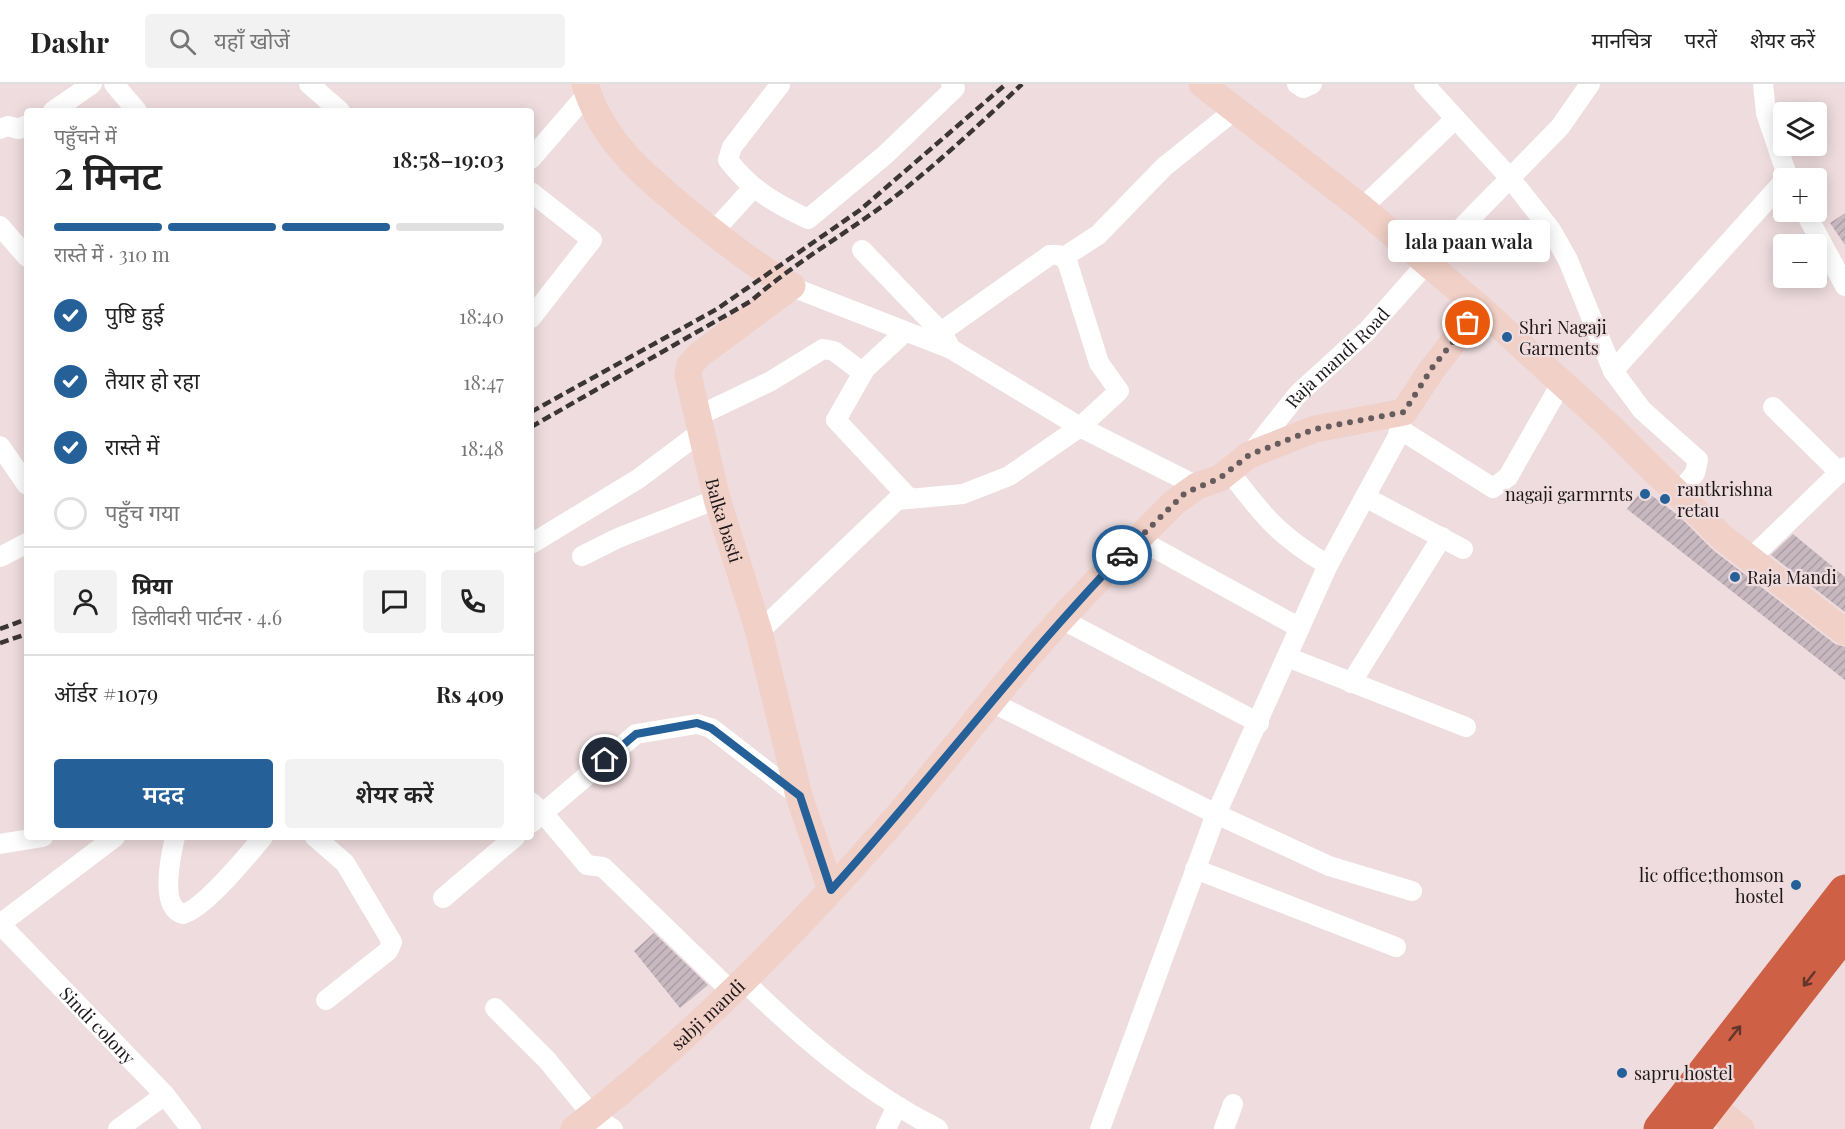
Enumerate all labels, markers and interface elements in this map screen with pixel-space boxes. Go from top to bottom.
search box [145,14,565,68]
text: Dashr [30,23,109,60]
icon: search [166,25,199,58]
text: यहाँ खोजें [214,25,290,55]
text: मानचित्र [1591,25,1652,53]
text: परतें [1685,25,1717,53]
text: शेयर करें [1750,25,1815,53]
map controls [1773,102,1827,288]
button: layers [1773,102,1827,156]
text: पहुँचने में [54,122,117,149]
text: 18:58–19:03 [392,144,504,174]
text: 2 मिनट [54,148,162,200]
button: + [1773,168,1827,222]
callout: lala paan wala [1387,221,1549,263]
text: lala paan wala [1405,227,1533,254]
button: − [1773,234,1827,288]
text: रास्ते में · 310 m [54,240,170,267]
pin [1442,297,1493,348]
icon: check [54,299,87,332]
text: पुष्टि हुई [105,299,164,329]
text: 18:40 [459,302,504,329]
street label: Raja mandi Road [1280,302,1395,413]
icon: bag [1451,306,1484,339]
place label: Shri Nagaji Garments [1519,315,1607,360]
marker: Shri Nagaji Garments [1500,330,1514,344]
icon: check [54,365,87,398]
text: तैयार हो रहा [105,365,200,395]
text: 18:47 [463,368,504,395]
icon: check [54,431,87,464]
text: रास्ते में [105,431,159,461]
text: 18:48 [461,434,504,461]
street label: Balka basti [701,476,748,566]
place label: rantkrishna retau [1677,477,1773,522]
place label: nagaji garmrnts [1505,482,1633,506]
marker: nagaji garmrnts [1638,487,1652,501]
marker: rantkrishna retau [1658,492,1672,506]
text: पहुँच गया [105,497,179,527]
courier [1092,525,1152,585]
icon: car [1106,539,1139,572]
place label: Raja Mandi [1747,565,1837,589]
button: person [54,570,117,633]
text: प्रिया [132,570,172,600]
button: chat [363,570,426,633]
button: phone [441,570,504,633]
marker: Raja Mandi [1728,570,1742,584]
text: डिलीवरी पार्टनर · 4.6 [132,603,282,630]
text: ऑर्डर #1079 [54,678,158,708]
text: Rs 409 [436,679,504,709]
pin [579,734,630,785]
icon: home [588,743,621,776]
button: मदद [54,759,273,828]
button: शेयर करें [285,759,504,828]
place label: lic office;thomson hostel [1639,863,1784,908]
marker: lic office;thomson hostel [1789,878,1803,892]
one-way arrow [1803,971,1816,987]
street label: sabji mandi [666,974,750,1055]
street label: Sindi colony [55,981,141,1069]
one-way arrow [1729,1026,1742,1042]
place label: sapru hostel [1634,1061,1733,1085]
marker: sapru hostel [1615,1066,1629,1080]

